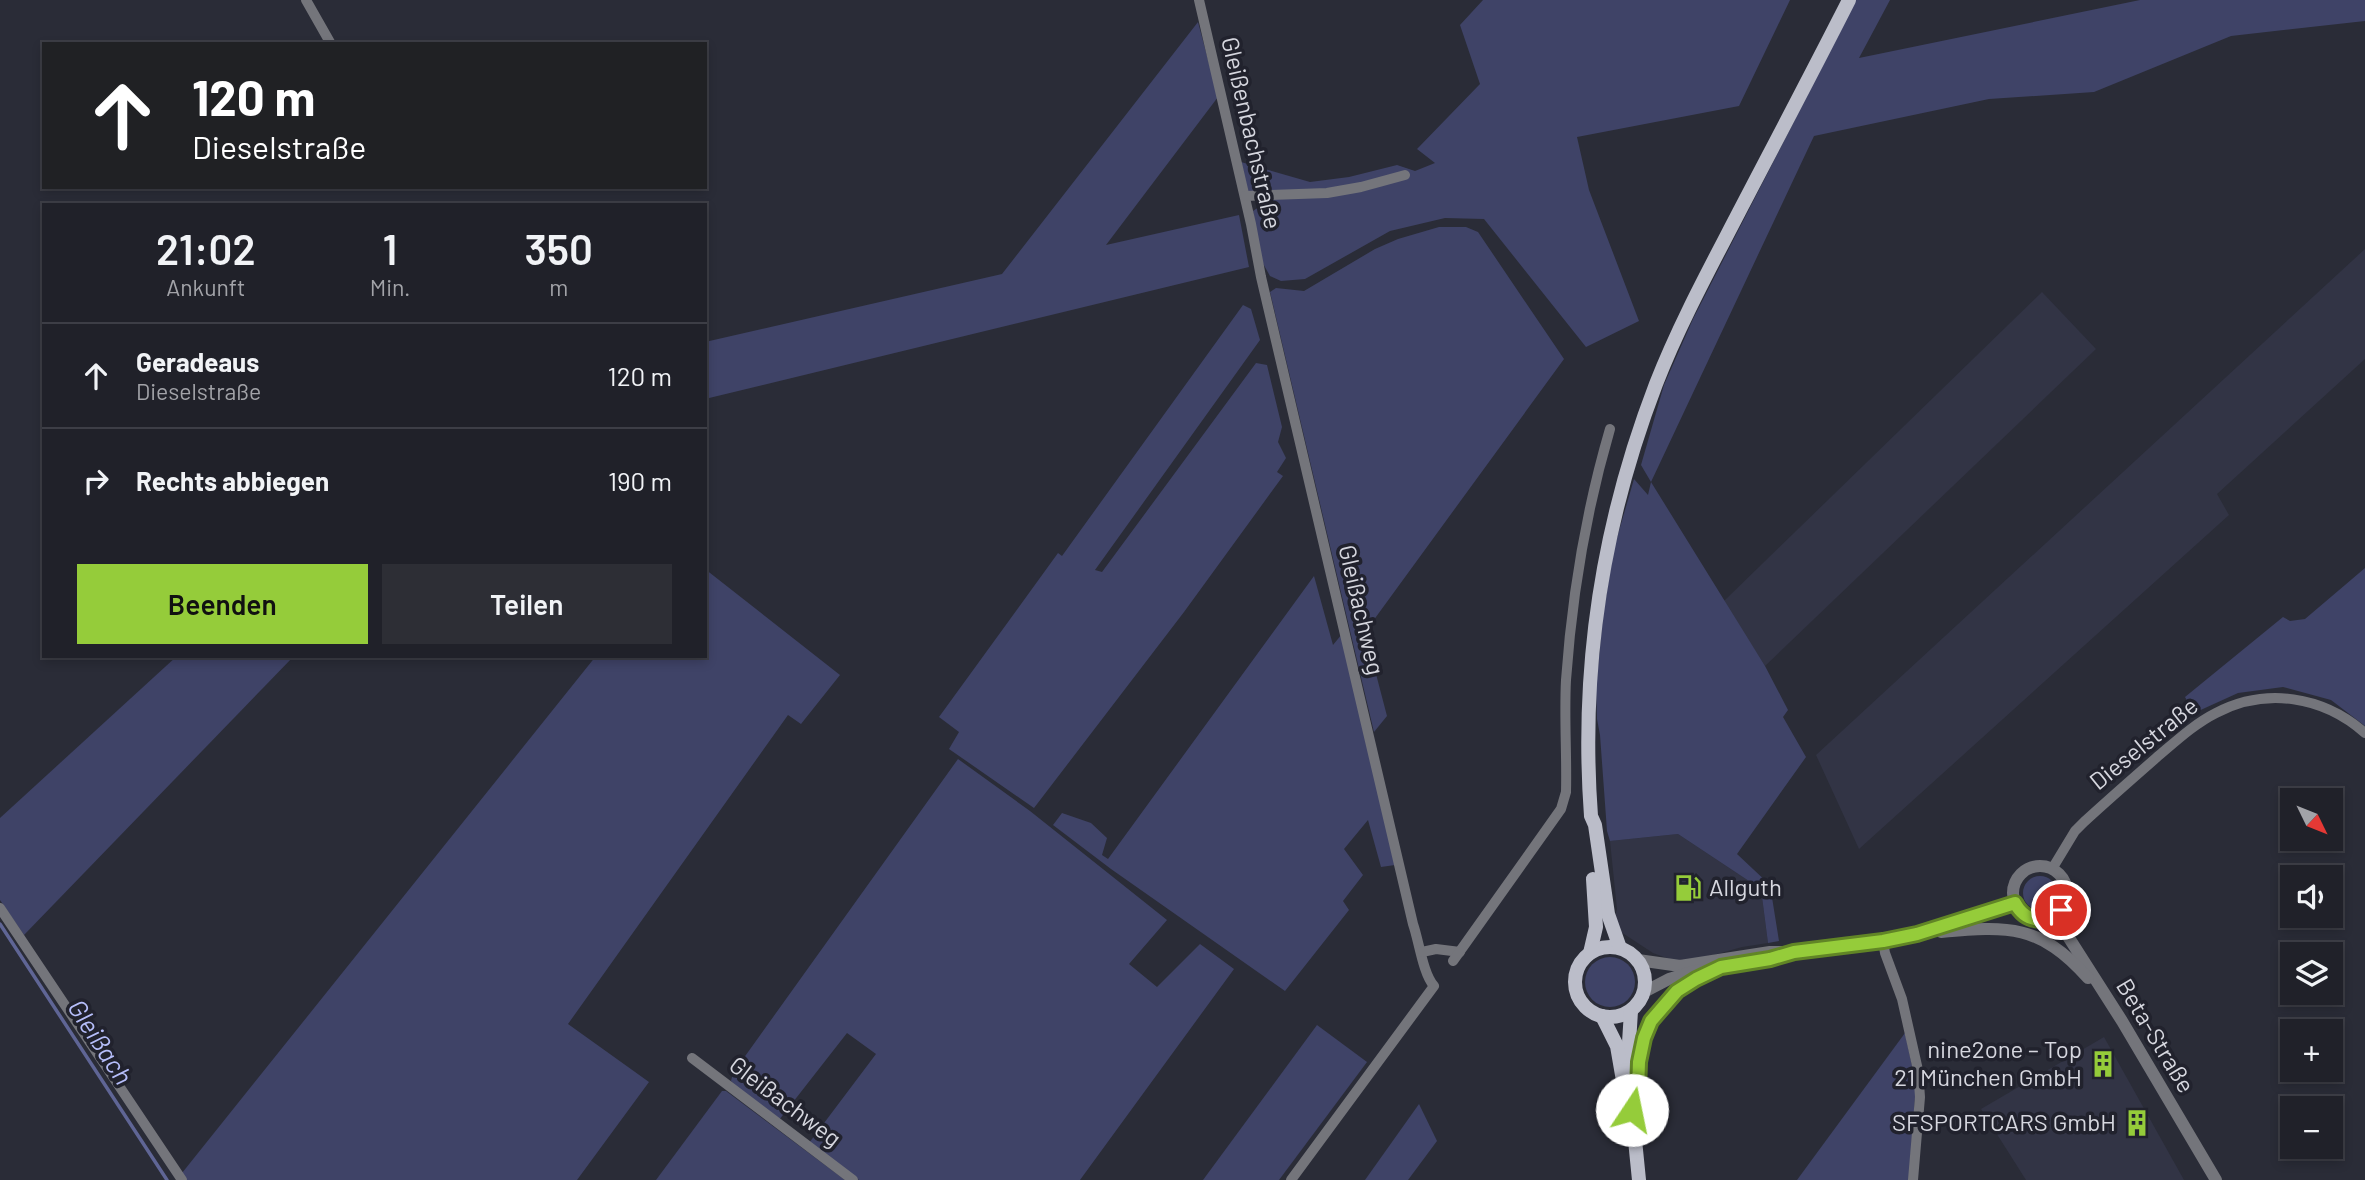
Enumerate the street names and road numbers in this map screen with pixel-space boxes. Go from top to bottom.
street label: Gleißenbachstraße [1216,34,1289,232]
street label: Gleißachweg [1333,542,1391,677]
street label: Dieselstraße [2083,690,2203,795]
street label: Beta-Straße [2111,973,2202,1098]
street label: Gleißachweg [724,1049,847,1152]

